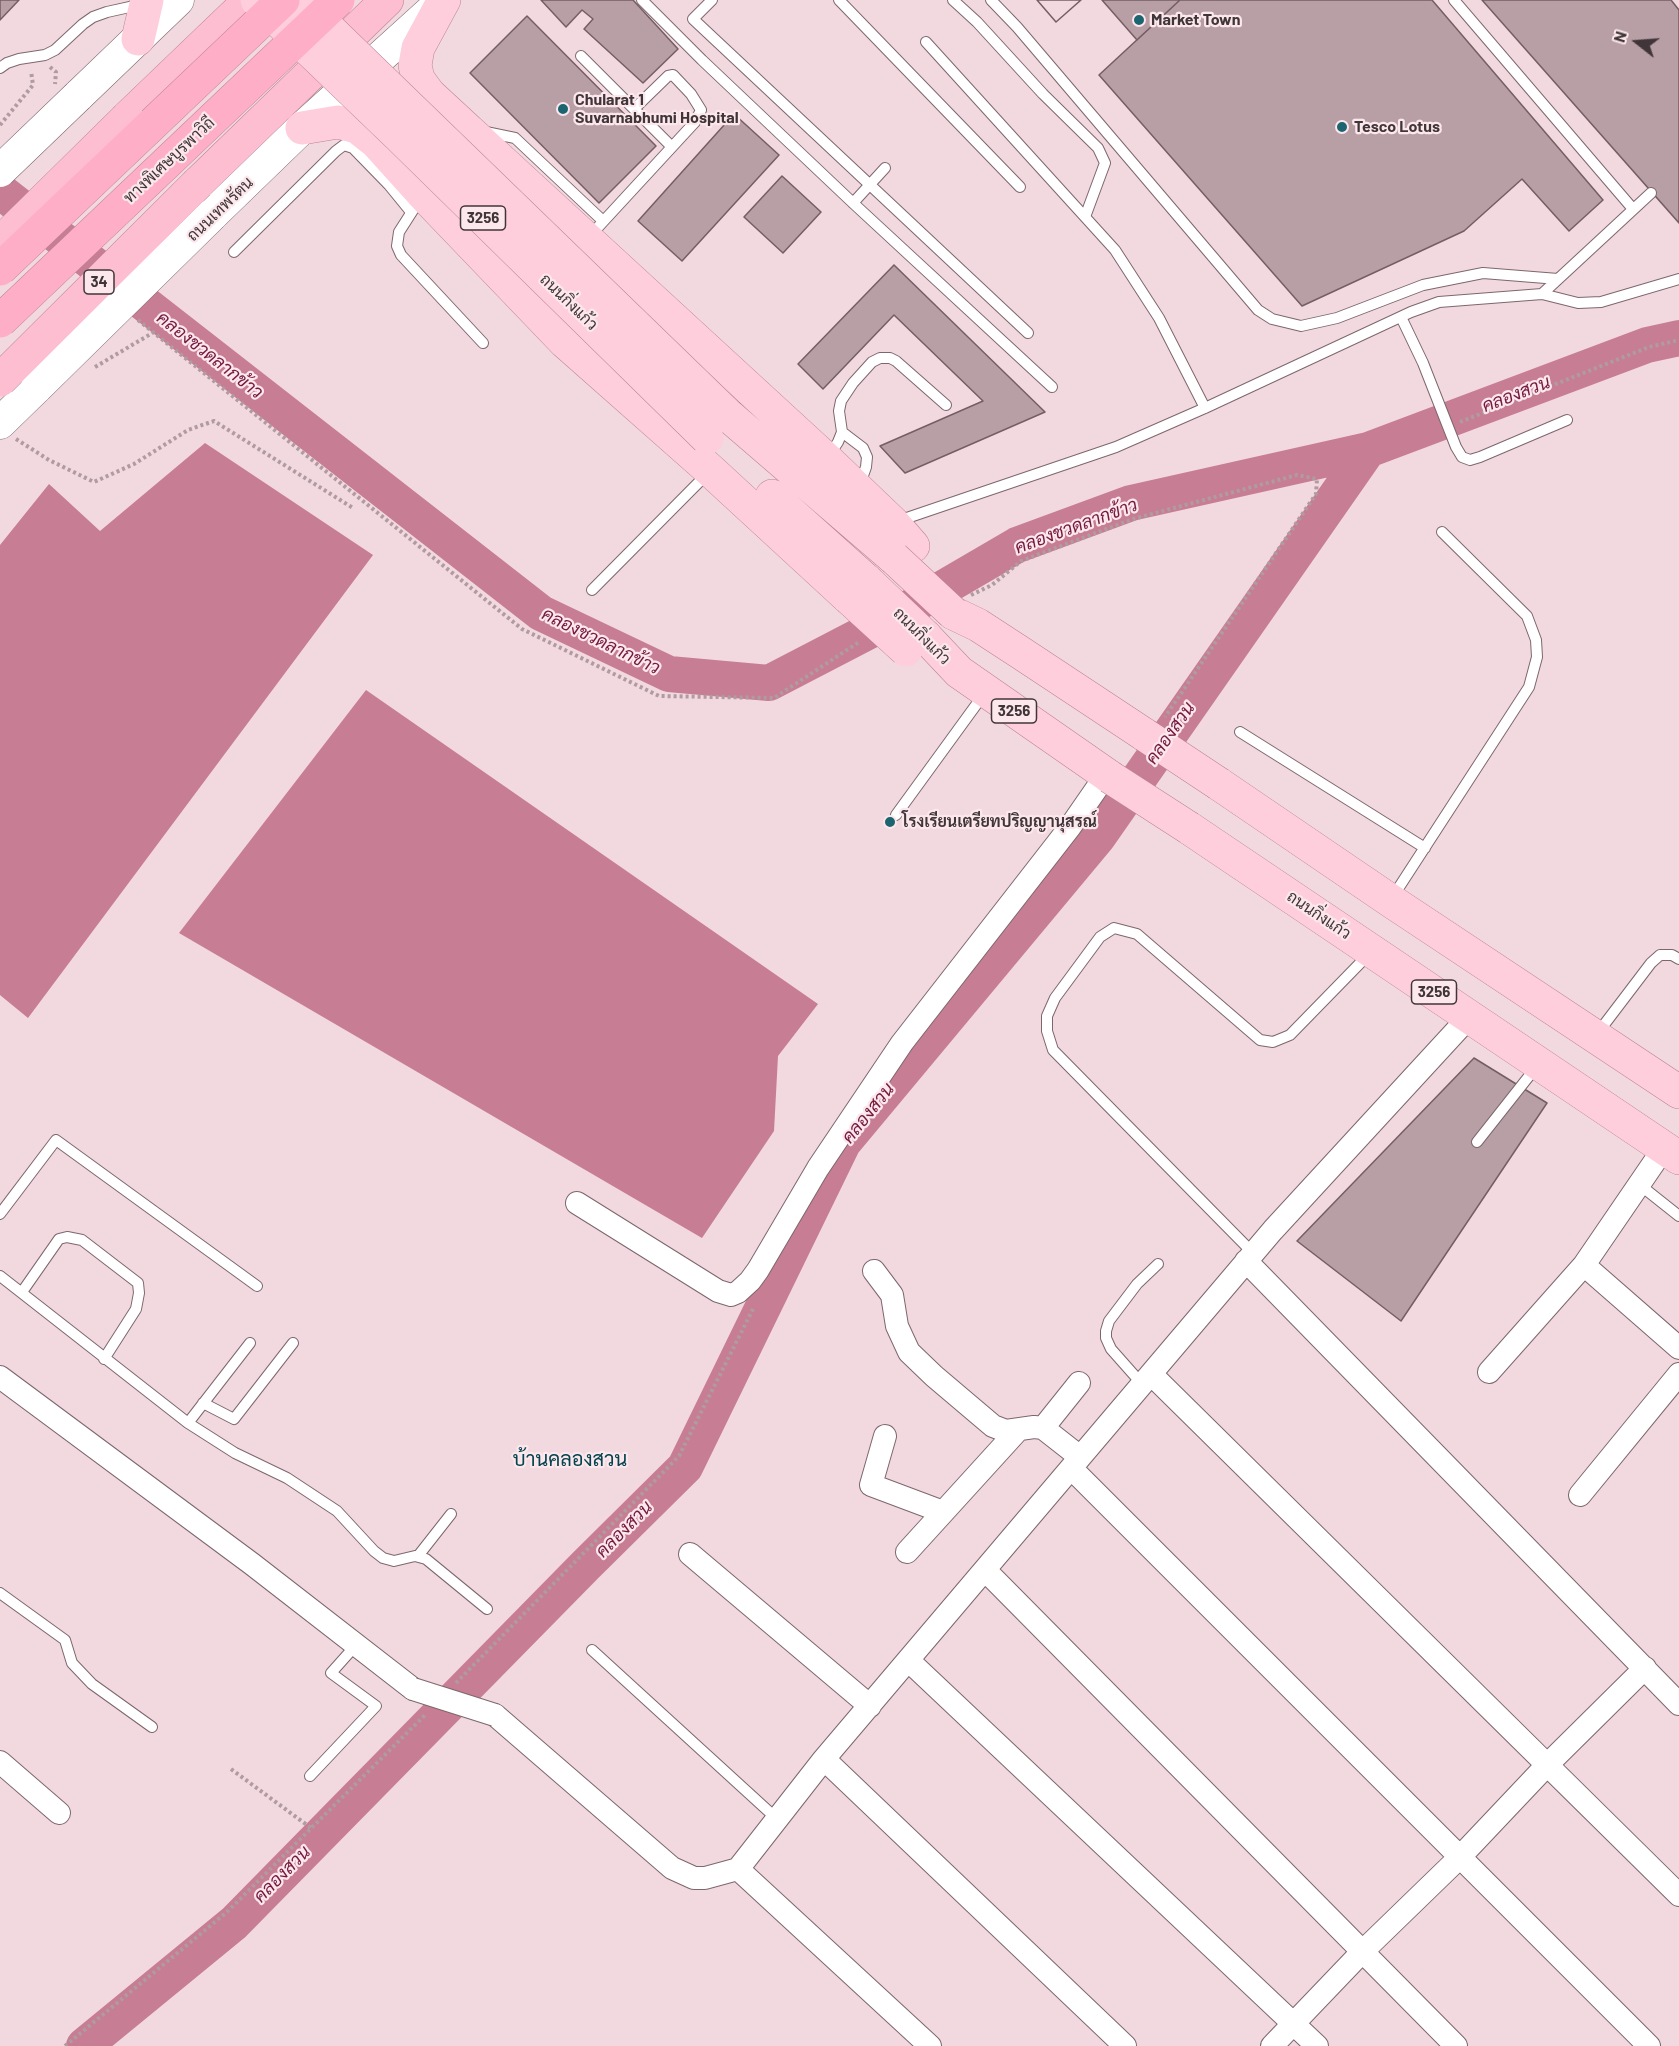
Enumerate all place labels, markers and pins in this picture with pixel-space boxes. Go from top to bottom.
place label: Market Town [1151,10,1240,30]
marker: Market Town [1132,13,1146,27]
place label: Chularat 1 Suvarnabhumi Hospital [575,90,739,128]
marker: Chularat 1 Suvarnabhumi Hospital [556,102,570,116]
place label: Tesco Lotus [1354,117,1440,137]
marker: Tesco Lotus [1335,120,1349,134]
place label: โรงเรียนเตรียทปริญญานุสรณ์ [902,812,1097,832]
marker: โรงเรียนเตรียทปริญญานุสรณ์ [883,815,897,829]

